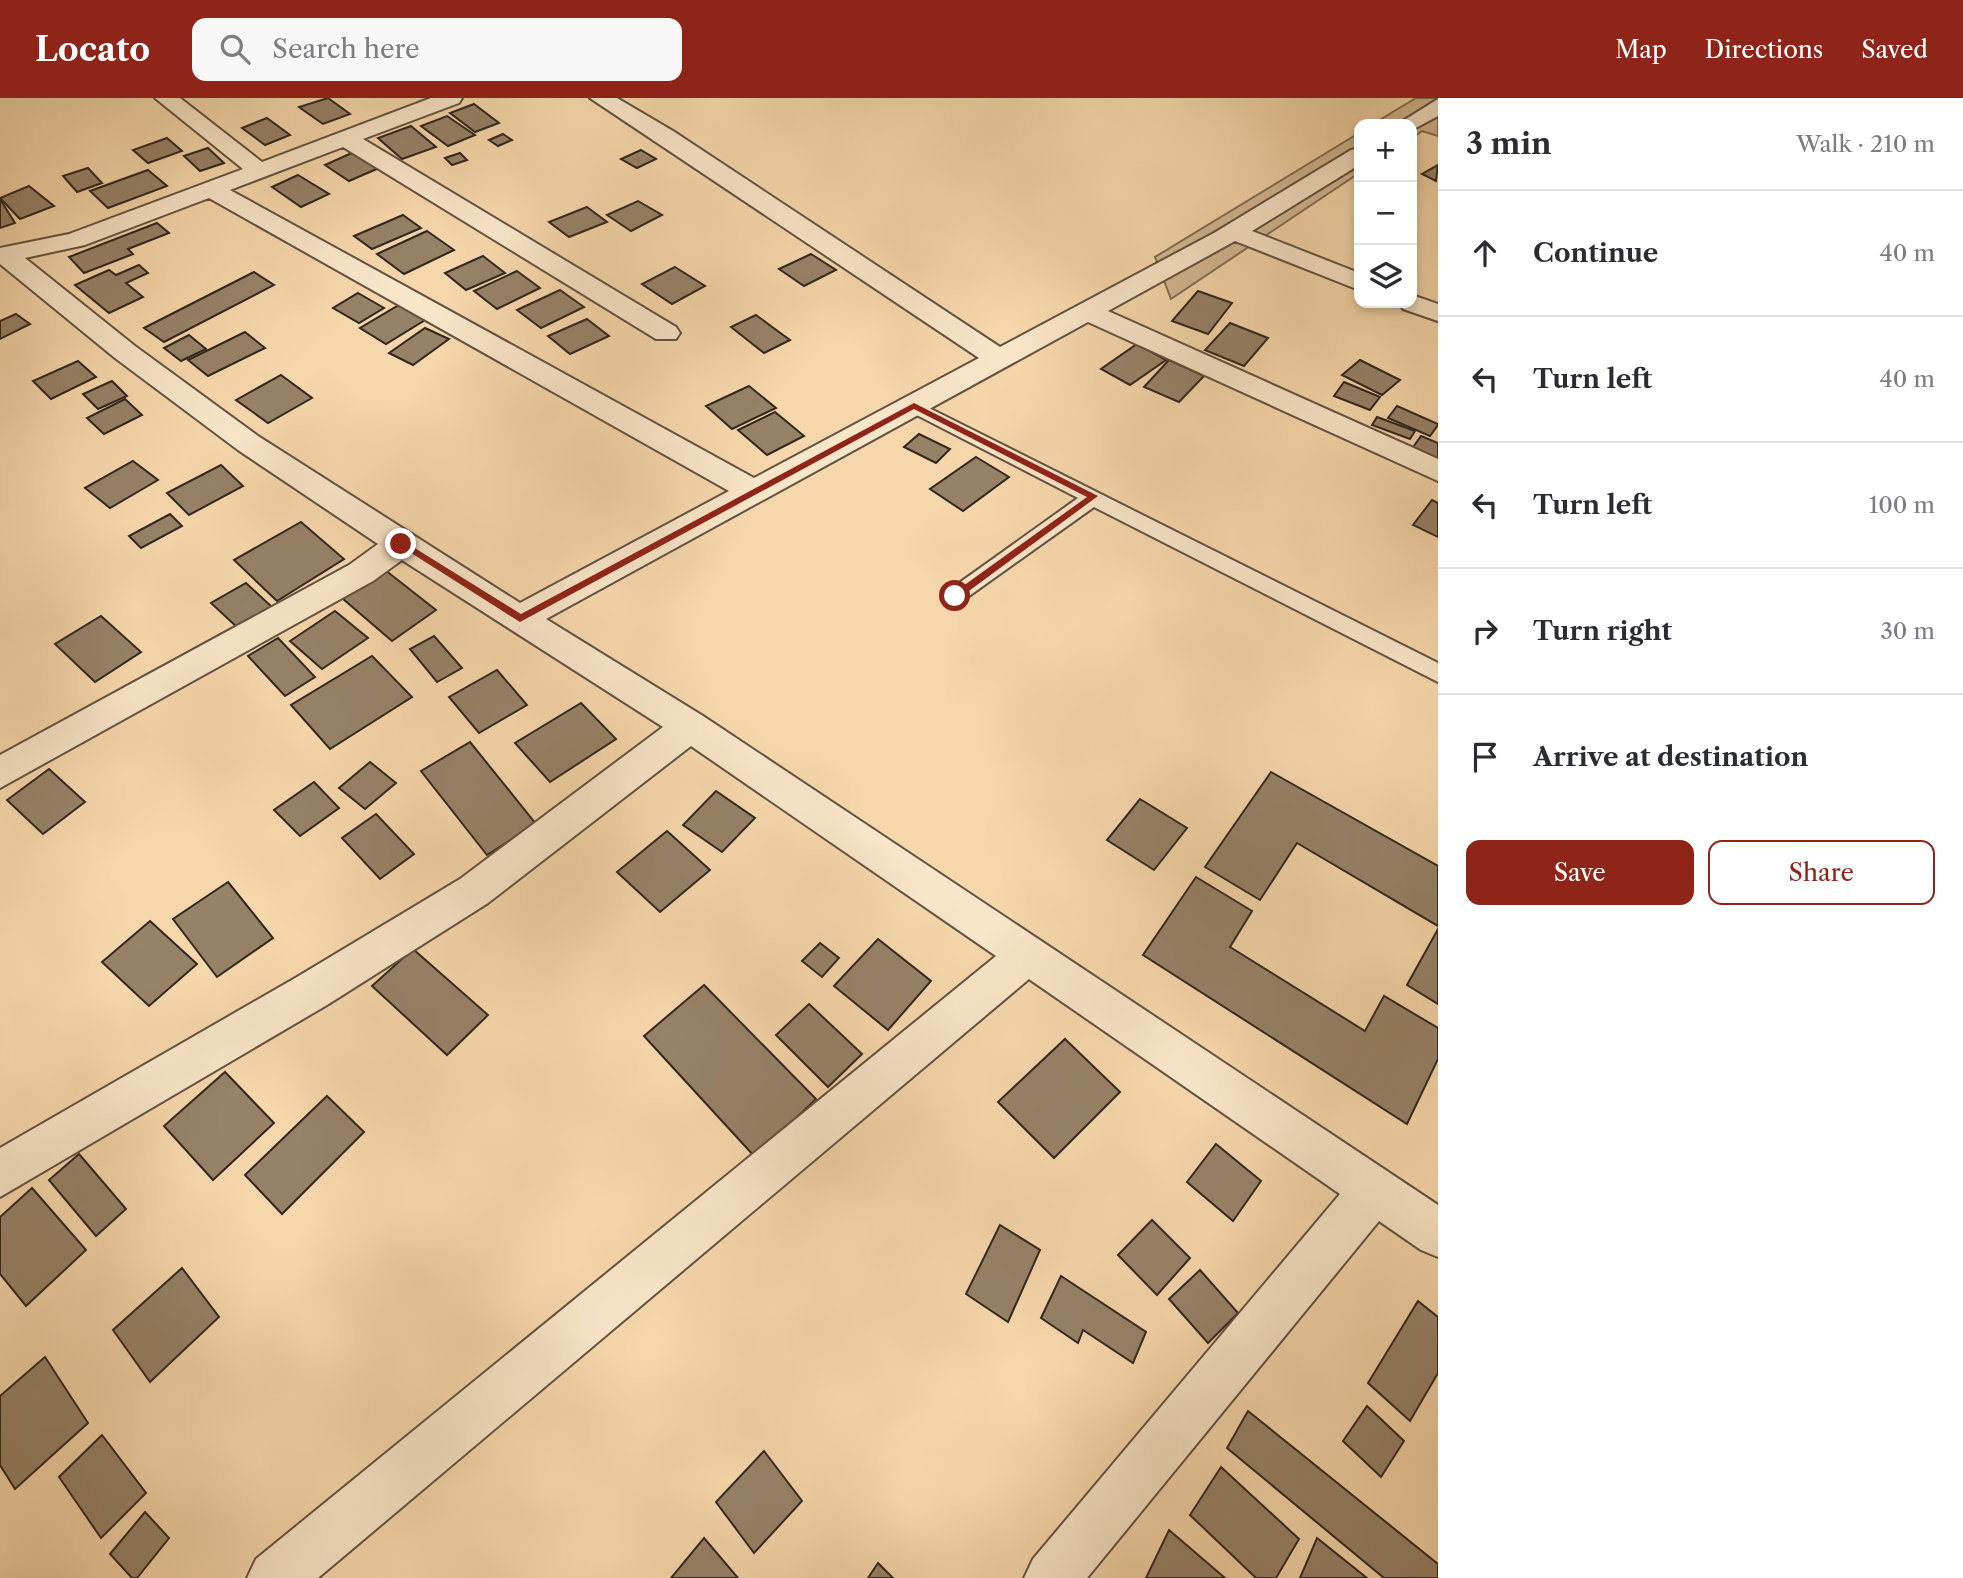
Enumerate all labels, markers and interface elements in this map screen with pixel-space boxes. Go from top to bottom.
search box [192,18,682,81]
text: Locato [35,29,150,70]
icon: search [216,30,254,68]
text: Search here [272,33,420,65]
text: Map [1615,35,1667,64]
text: Directions [1705,35,1823,64]
text: Saved [1861,35,1928,64]
map controls [1354,119,1417,308]
button: + [1354,119,1417,182]
text: 3 min [1466,125,1552,162]
text: Walk · 210 m [1796,130,1935,158]
button: − [1354,182,1417,245]
icon: ahead [1466,234,1504,272]
text: Continue [1533,237,1658,269]
text: 40 m [1880,239,1935,267]
button: layers [1354,245,1417,308]
icon: left [1466,360,1504,398]
text: Turn left [1533,363,1652,395]
text: 40 m [1880,365,1935,393]
icon: left [1466,486,1504,524]
text: Turn left [1533,489,1652,521]
text: 100 m [1869,491,1935,519]
route end [385,528,416,559]
route start [939,580,970,611]
icon: right [1466,612,1504,650]
text: Turn right [1533,615,1672,647]
text: 30 m [1880,617,1935,645]
icon: arrive [1466,738,1504,776]
text: Arrive at destination [1533,741,1808,773]
button: Save [1466,840,1694,905]
button: Share [1708,840,1935,905]

